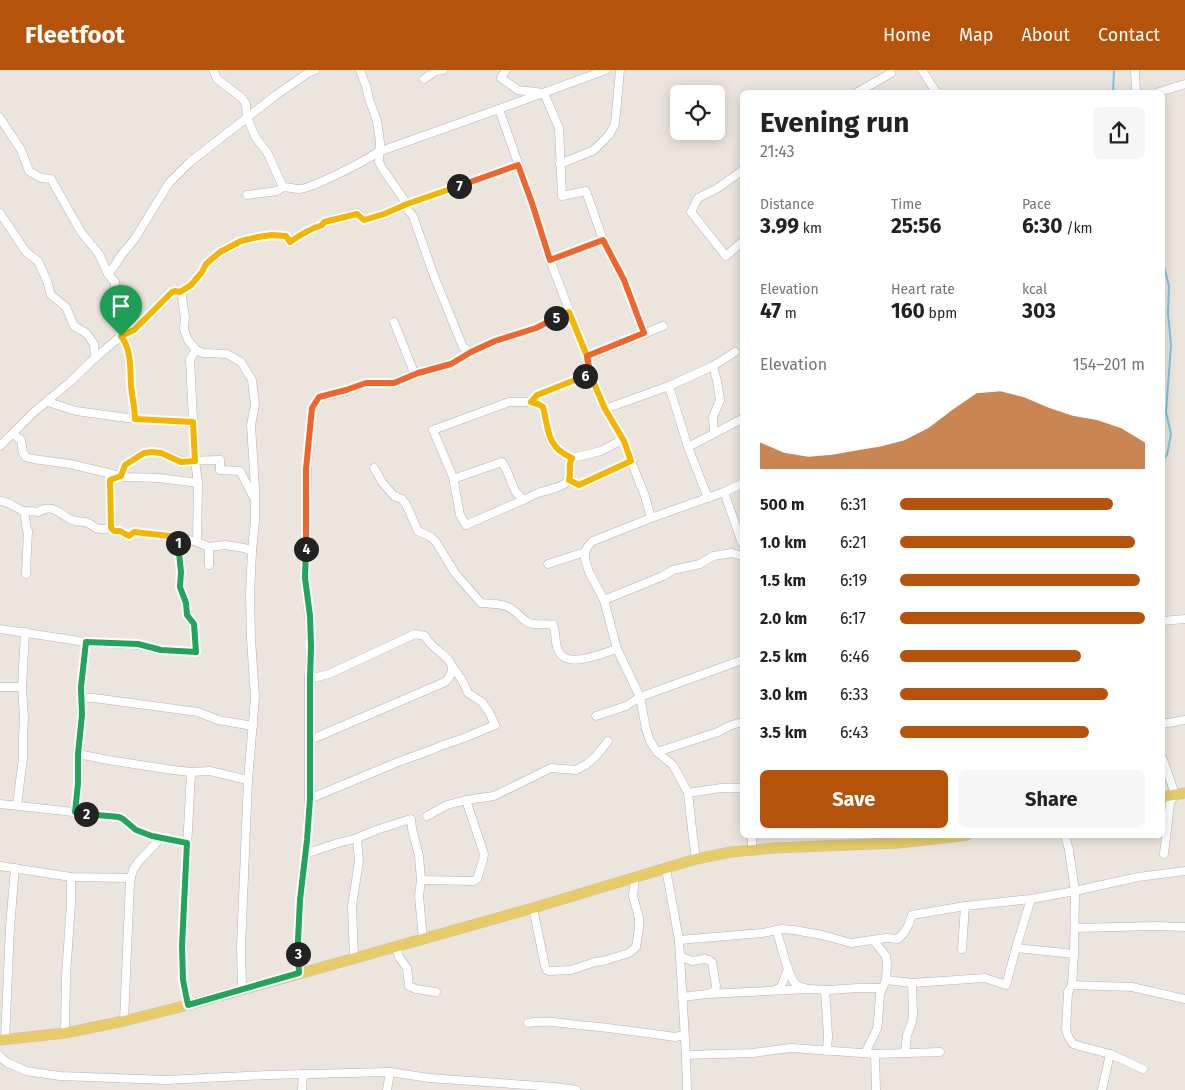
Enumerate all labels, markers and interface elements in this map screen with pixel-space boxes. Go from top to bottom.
text: Fleetfoot [25,21,125,49]
text: Home [883,24,931,46]
text: Map [959,24,993,46]
text: About [1021,24,1070,46]
text: Contact [1098,24,1160,46]
map controls [670,85,725,140]
button: locate [670,85,725,140]
text: Evening run [760,106,909,139]
button: share [1093,107,1145,159]
text: 21:43 [760,142,794,161]
pin: 7 [446,174,472,198]
text: 7 [456,178,463,195]
text: Distance [760,196,814,213]
text: Time [891,196,922,213]
text: Pace [1022,196,1051,213]
text: 3.99 [760,213,799,239]
text: 25:56 [891,213,941,239]
text: 6:30 [1022,213,1062,239]
text: km [799,220,822,237]
text: /km [1062,220,1093,237]
text: Elevation [760,281,819,298]
text: Heart rate [891,281,955,298]
text: kcal [1022,281,1047,298]
pin [100,285,142,336]
icon: arrive [107,292,135,320]
text: 47 [760,298,781,324]
text: 160 [891,298,925,324]
text: 303 [1022,298,1056,324]
text: m [781,305,797,322]
text: bpm [925,305,957,322]
pin: 5 [544,306,568,330]
text: 5 [553,310,560,327]
text: Elevation [760,355,827,374]
text: 154–201 m [1073,355,1145,374]
pin: 6 [572,364,598,388]
text: 6 [582,368,589,385]
text: 500 m [760,495,805,514]
text: 6:31 [840,495,867,514]
pin: 1 [166,530,190,556]
text: 1.0 km [760,533,807,552]
text: 6:21 [840,533,867,552]
text: 1 [175,535,182,552]
pin: 4 [294,536,318,562]
text: 4 [303,541,310,558]
text: 1.5 km [760,571,806,590]
text: 6:19 [840,571,867,590]
text: 2.0 km [760,609,807,628]
text: 6:17 [840,609,866,628]
text: 2.5 km [760,647,807,666]
text: 6:46 [840,647,869,666]
text: 3.0 km [760,685,807,704]
text: 6:33 [840,685,868,704]
text: 3.5 km [760,723,807,742]
text: 6:43 [840,723,869,742]
button: Save [760,770,948,828]
button: Share [958,770,1145,828]
pin: 2 [74,802,98,826]
text: 2 [83,806,90,823]
pin: 3 [286,942,310,966]
text: 3 [295,946,302,963]

